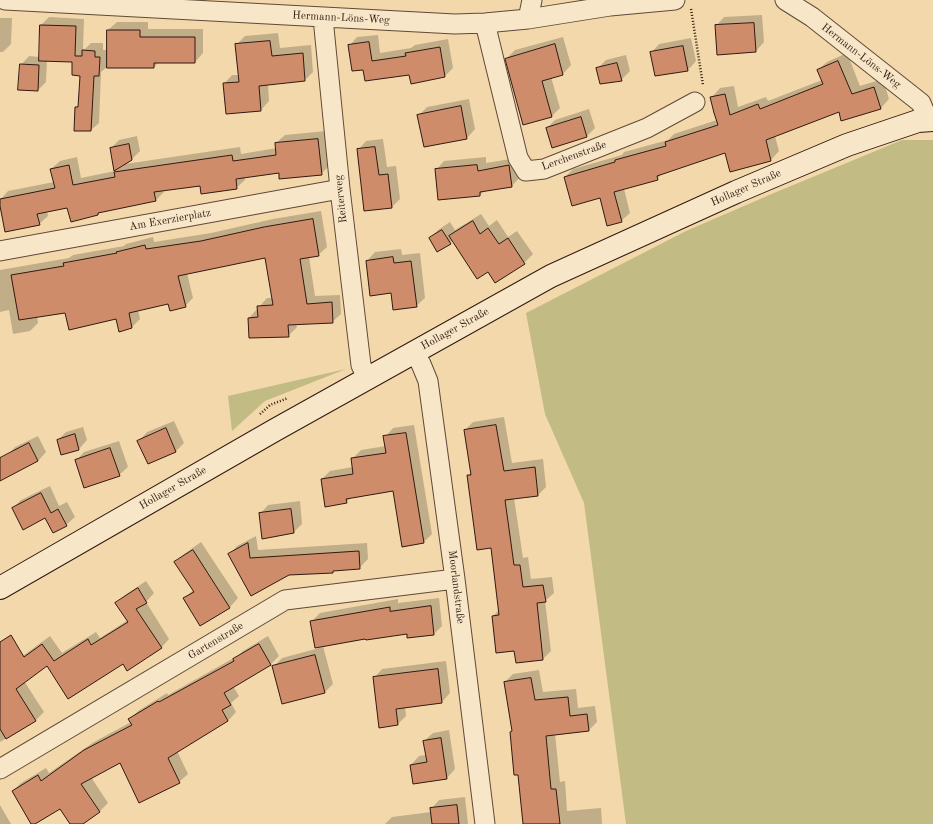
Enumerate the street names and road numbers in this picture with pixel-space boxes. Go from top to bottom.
street label: Hermann-Löns-Weg [292,9,390,27]
street label: Hermann-Löns-Weg [818,21,904,91]
street label: Lerchenstraße [540,138,608,174]
street label: Hollager Straße [709,167,783,209]
street label: Reiterweg [332,174,350,224]
street label: Am Exerzierplatz [128,206,212,234]
street label: Hollager Straße [419,305,491,353]
street label: Hollager Straße [137,463,209,513]
street label: Moorlandstraße [445,549,467,625]
street label: Gartenstraße [186,619,246,663]

